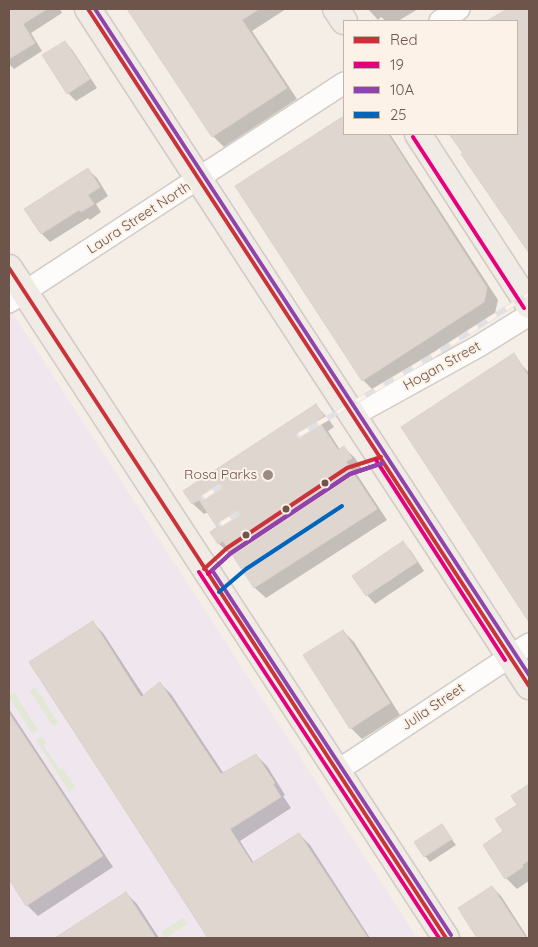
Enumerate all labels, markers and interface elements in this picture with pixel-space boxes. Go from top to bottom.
legend [343,20,518,135]
text: Red [390,30,418,49]
text: 19 [390,55,404,74]
text: 10A [390,80,414,99]
text: 25 [390,105,407,124]
street label: Laura Street North [84,178,194,258]
street label: Hogan Street [400,338,484,394]
place label: Rosa Parks [184,467,257,483]
marker: Rosa Parks [261,468,275,482]
unlabelled marker [320,478,330,488]
unlabelled marker [281,504,291,514]
unlabelled marker [241,530,251,540]
street label: Julia Street [398,680,468,734]

